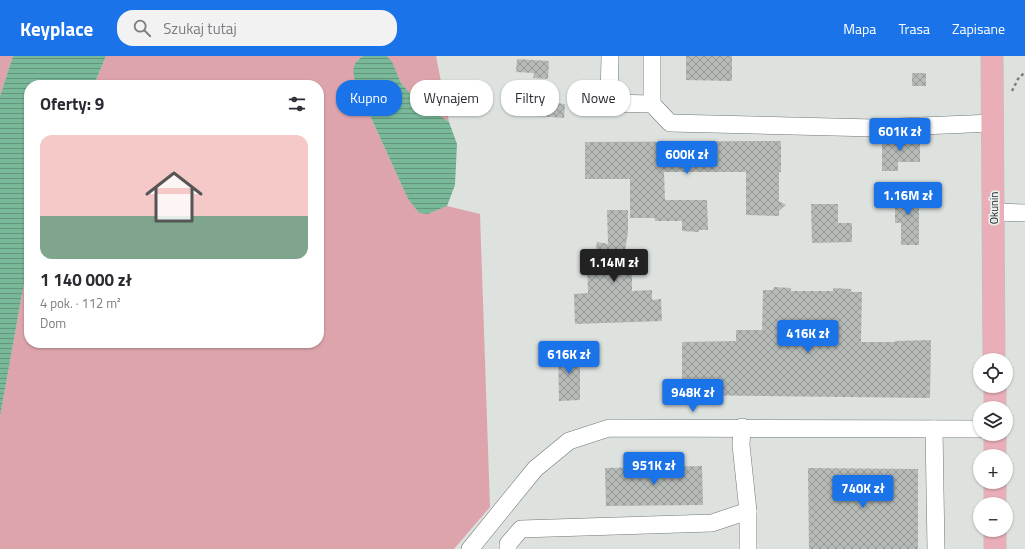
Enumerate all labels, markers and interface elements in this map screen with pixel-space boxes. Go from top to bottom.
search box [117,10,397,46]
text: Keyplace [20,14,93,43]
icon: search [131,17,153,39]
text: Szukaj tutaj [163,17,237,40]
text: Mapa [843,18,876,39]
text: Trasa [898,18,930,39]
text: Zapisane [952,18,1005,39]
chip: Kupno [336,80,402,116]
chip: Wynajem [410,80,493,116]
chip: Filtry [501,80,559,116]
chip: Nowe [567,80,630,116]
text: Oferty: 9 [40,91,104,117]
icon: filters [286,93,308,115]
pin: 601K zł [863,118,937,152]
text: 601K zł [878,121,922,141]
pin: 600K zł [650,141,724,175]
text: 600K zł [665,144,709,164]
icon: home [138,161,210,233]
pin: 1.16M zł [867,182,949,216]
text: 1.16M zł [883,185,933,205]
street label: Okunin [986,192,1002,224]
pin: 1.14M zł [573,249,655,283]
text: 1.14M zł [589,252,639,272]
text: 1 140 000 zł [40,267,132,293]
text: 4 pok. · 112 m² [40,293,121,313]
text: Dom [40,313,66,333]
pin: 416K zł [771,320,845,354]
text: 416K zł [786,323,830,343]
pin: 616K zł [532,341,606,375]
text: 616K zł [547,344,591,364]
map controls [973,353,1013,537]
button: locate [973,353,1013,393]
pin: 948K zł [656,379,730,413]
text: 948K zł [671,382,715,402]
button: layers [973,401,1013,441]
button: + [973,449,1013,489]
pin: 951K zł [617,452,691,486]
text: 951K zł [632,455,676,475]
pin: 740K zł [826,475,900,509]
text: 740K zł [841,478,885,498]
button: − [973,497,1013,537]

